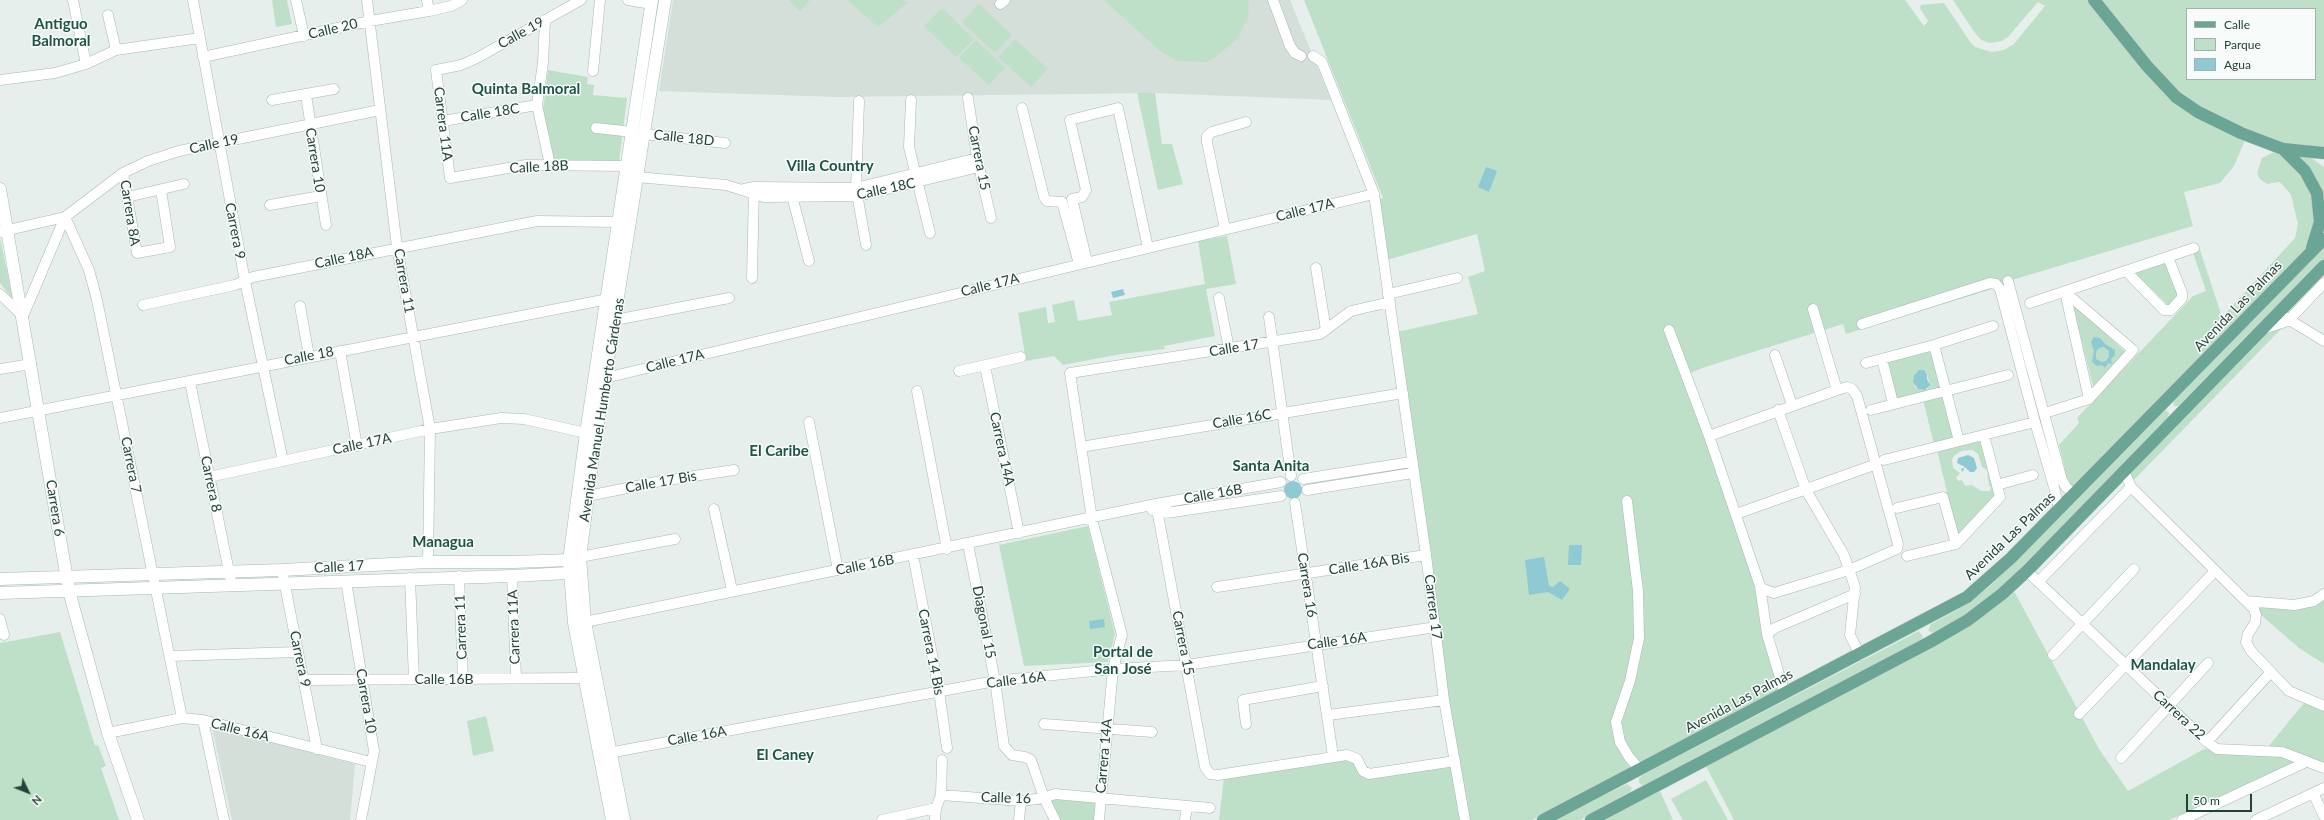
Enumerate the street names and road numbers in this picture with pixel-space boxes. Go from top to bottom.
street label: Calle 19 [495,14,547,52]
street label: Calle 20 [307,15,359,43]
street label: Carrera 11A [430,86,456,162]
street label: Calle 18C [459,100,521,126]
street label: Carrera 15 [965,124,993,192]
street label: Carrera 10 [302,126,328,194]
street label: Calle 18D [653,126,715,150]
street label: Calle 19 [188,131,240,157]
street label: Calle 18B [509,157,569,177]
street label: Calle 18C [855,175,917,203]
street label: Carrera 8A [116,179,144,247]
street label: Calle 17A [1274,195,1336,225]
street label: Carrera 9 [221,201,249,261]
street label: Calle 18A [313,244,375,272]
street label: Carrera 11 [390,247,418,315]
street label: Avenida Las Palmas [2190,257,2286,355]
street label: Calle 17A [959,270,1021,300]
street label: Avenida Manuel Humberto Cárdenas [576,297,628,523]
street label: Calle 17 [1208,336,1260,360]
street label: Calle 18 [283,343,335,369]
street label: Calle 17A [644,346,706,376]
street label: Calle 16C [1211,406,1273,432]
street label: Carrera 14A [986,411,1018,487]
street label: Calle 17A [331,430,393,458]
street label: Carrera 7 [117,435,145,495]
street label: Carrera 8 [197,454,225,514]
street label: Calle 17 Bis [624,467,698,497]
street label: Carrera 6 [42,478,68,538]
street label: Calle 16B [1182,481,1244,507]
street label: Avenida Las Palmas [1961,488,2059,584]
street label: Calle 16A Bis [1327,549,1411,579]
street label: Calle 16B [834,551,896,579]
street label: Carrera 16 [1294,551,1320,619]
street label: Calle 17 [314,557,364,577]
street label: Carrera 17 [1421,574,1445,640]
street label: Diagonal 15 [969,584,999,660]
street label: Carrera 11A [504,589,524,665]
street label: Carrera 11 [451,594,471,660]
street label: Carrera 14 Bis [914,608,948,696]
street label: Carrera 15 [1169,609,1197,677]
street label: Carrera 9 [286,629,314,689]
street label: Calle 16A [1306,629,1368,653]
street label: Avenida Las Palmas [1682,665,1796,737]
street label: Carrera 10 [352,667,380,735]
street label: Calle 16A [985,668,1047,692]
street label: Calle 16B [414,671,474,687]
street label: Carrera 22 [2149,687,2209,743]
street label: Calle 16A [209,715,271,745]
street label: Carrera 14A [1092,718,1116,794]
street label: Calle 16A [666,723,728,749]
street label: Calle 16 [981,789,1031,807]

